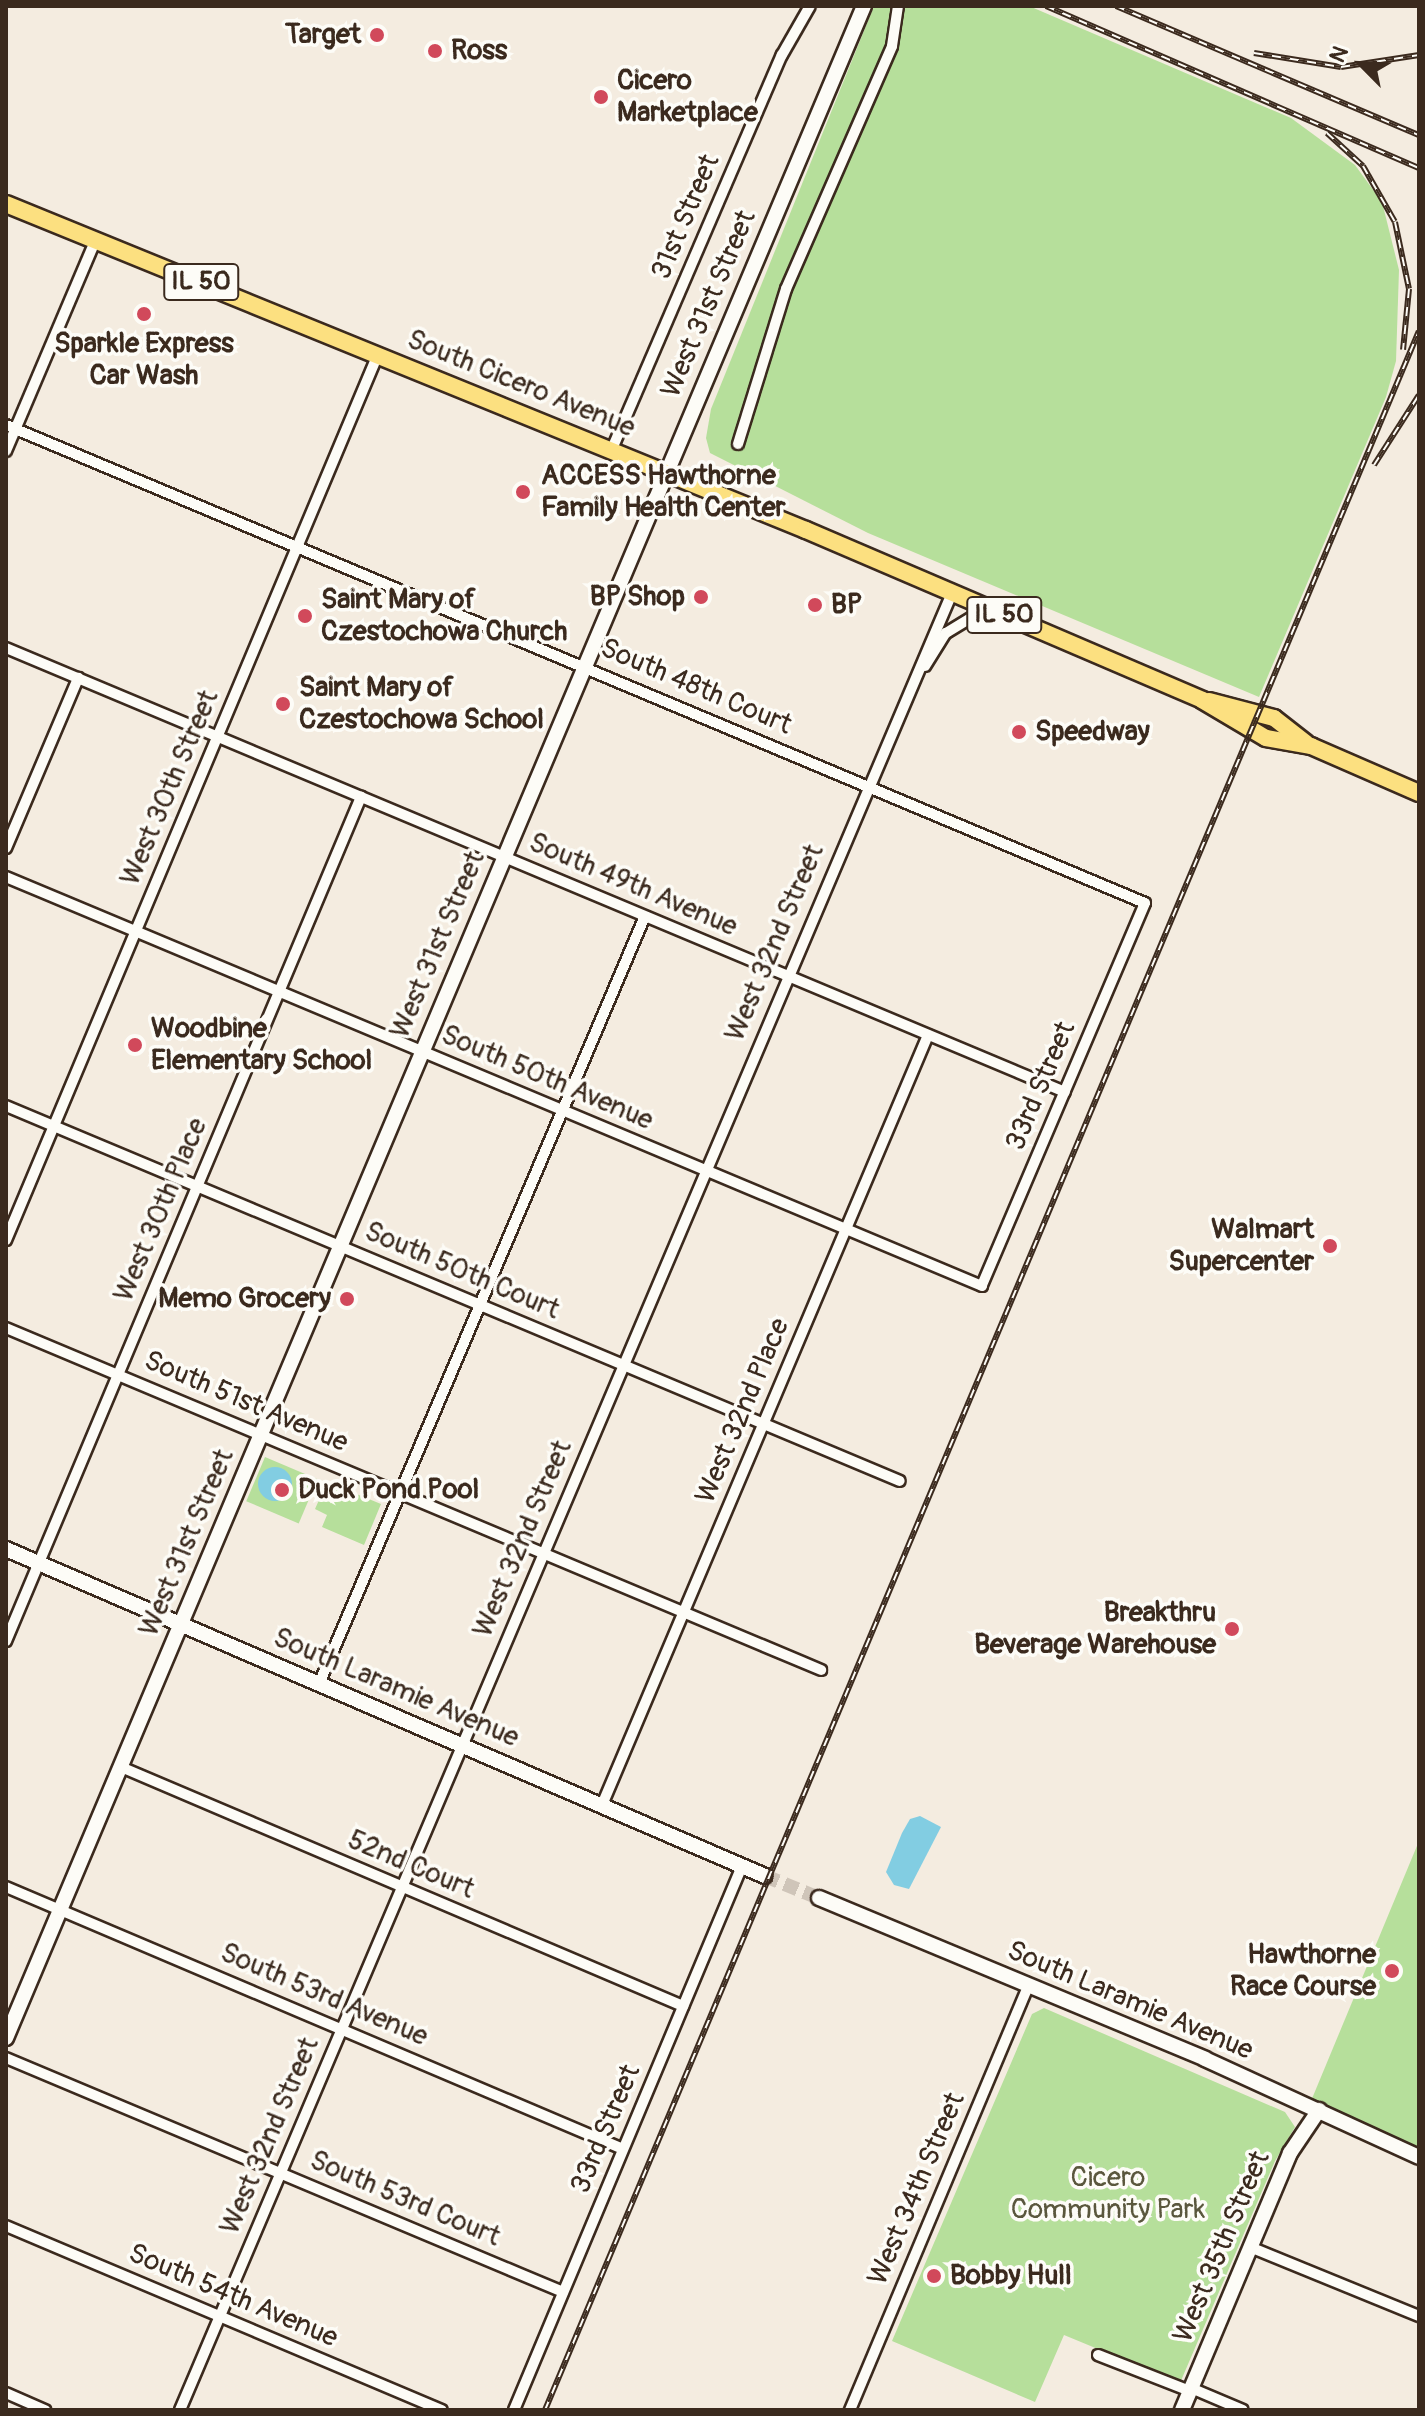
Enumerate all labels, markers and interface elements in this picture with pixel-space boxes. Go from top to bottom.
place label: Target [285,18,361,52]
north arrow [1321,24,1401,104]
marker: Target [368,26,386,44]
place label: Ross [451,34,507,68]
marker: Ross [426,42,444,60]
text: N [1323,42,1355,67]
place label: Cicero Marketplace [617,64,758,130]
marker: Cicero Marketplace [592,88,610,106]
street label: 31st Street [645,150,727,284]
street label: West 31st Street [654,205,764,403]
road number: IL 50 [163,260,239,304]
marker: Sparkle Express Car Wash [135,305,153,323]
street label: South Cicero Avenue [402,323,640,445]
place label: Sparkle Express Car Wash [54,327,234,393]
place label: ACCESS Hawthorne Family Health Center [541,459,785,525]
marker: ACCESS Hawthorne Family Health Center [512,481,534,503]
place label: BP Shop [590,580,685,614]
place label: Saint Mary of Czestochowa Church [321,583,567,649]
marker: BP Shop [692,588,710,606]
place label: BP [831,588,862,622]
road number: IL 50 [966,593,1042,637]
marker: BP [806,596,824,614]
marker: Saint Mary of Czestochowa Church [296,607,314,625]
street label: South 48th Court [595,632,797,742]
place label: Saint Mary of Czestochowa School [299,671,544,737]
street label: West 30th Street [114,685,226,891]
marker: Saint Mary of Czestochowa School [274,695,292,713]
place label: Speedway [1035,715,1150,749]
marker: Speedway [1010,723,1028,741]
street label: South 49th Avenue [524,826,742,944]
street label: West 32nd Street [718,840,832,1046]
street label: West 31st Street [383,846,493,1044]
place label: Woodbine Elementary School [151,1012,372,1078]
street label: 33rd Street [999,1017,1083,1155]
street label: South 50th Avenue [436,1018,658,1138]
marker: Woodbine Elementary School [126,1036,144,1054]
street label: West 30th Place [107,1113,215,1307]
place label: Walmart Supercenter [1168,1213,1314,1279]
street label: South 50th Court [360,1215,564,1327]
marker: Walmart Supercenter [1321,1237,1339,1255]
place label: Memo Grocery [158,1282,331,1316]
marker: Memo Grocery [338,1290,356,1308]
street label: West 32nd Place [689,1313,797,1509]
street label: South 51st Avenue [139,1344,353,1460]
street label: West 32nd Street [466,1436,580,1642]
street label: West 31st Street [132,1444,242,1642]
place label: Duck Pond Pool [298,1473,479,1507]
marker: Duck Pond Pool [273,1481,291,1499]
place label: Breakthru Beverage Warehouse [974,1596,1216,1662]
marker: Breakthru Beverage Warehouse [1223,1620,1241,1638]
street label: South Laramie Avenue [268,1621,524,1755]
street label: 52nd Court [343,1823,479,1907]
street label: South Laramie Avenue [1002,1934,1258,2068]
street label: South 53rd Avenue [215,1936,433,2054]
place label: Hawthorne Race Course [1230,1938,1376,2004]
marker: Hawthorne Race Course [1383,1962,1401,1980]
street label: West 32nd Street [213,2033,327,2239]
street label: 33rd Street [564,2060,648,2198]
street label: West 34th Street [861,2088,973,2290]
street label: South 53rd Court [305,2144,505,2254]
street label: West 35th Street [1167,2146,1277,2348]
park label: Cicero Community Park [1011,2161,1205,2227]
street label: South 54th Avenue [123,2237,343,2355]
place label: Bobby Hull [950,2259,1072,2293]
marker: Bobby Hull [925,2267,943,2285]

